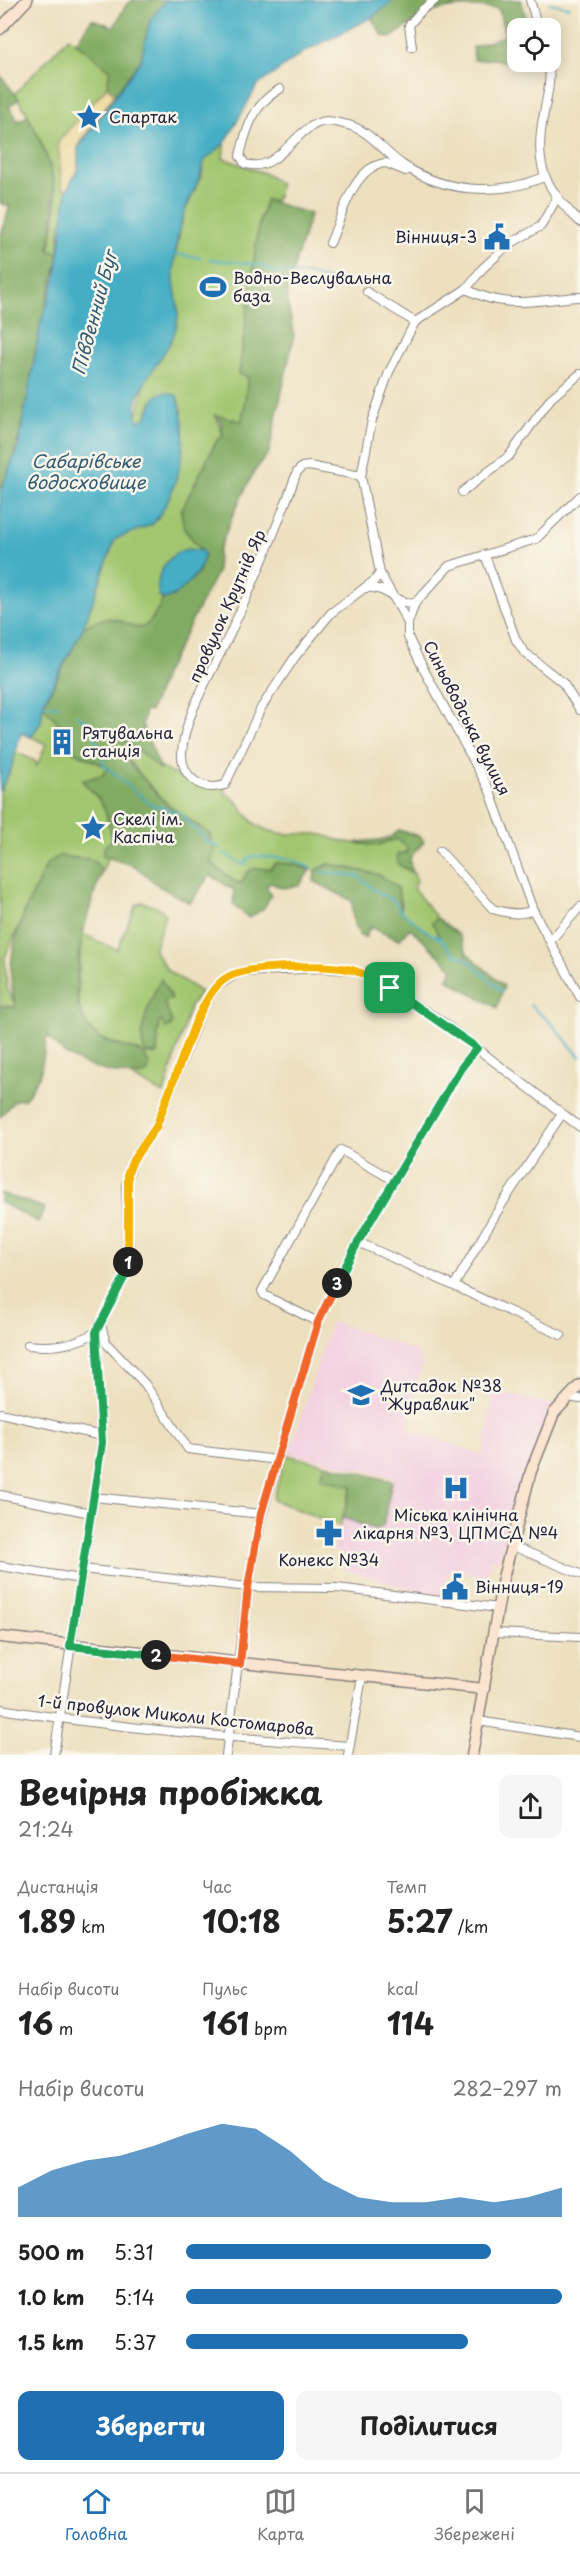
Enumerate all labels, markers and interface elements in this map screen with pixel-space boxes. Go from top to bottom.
map controls [507,18,561,72]
button: locate [507,18,561,72]
place icon: Спартак [74,102,104,132]
place label: Спартак [109,104,177,128]
public building icon: Вінниця-3 [482,222,512,252]
place label: Вінниця-3 [395,224,477,248]
water label: Південний Буг [64,245,124,378]
place label: Водно-Веслувальна база [233,265,392,307]
sports icon: Водно-Веслувальна база [198,272,228,302]
water label: Сабарівське водосховище [26,447,147,495]
street label: провулок Крутнів Яр [181,525,271,686]
street label: Синьоводська вулиця [418,636,517,799]
place label: Рятувальна станція [82,720,173,762]
building icon: Рятувальна станція [47,727,77,757]
place label: Скелі ім. Каспіча [113,806,183,848]
place icon: Скелі ім. Каспіча [78,813,108,843]
pin [364,962,415,1013]
icon: arrive [373,971,406,1004]
pin: 1 [113,1247,143,1277]
text: 1 [124,1250,132,1274]
pin: 3 [322,1268,352,1298]
text: 3 [332,1271,342,1295]
place label: Дитсадок №38 "Журавлик" [380,1373,502,1415]
school or university icon: Дитсадок №38 "Журавлик" [346,1380,376,1410]
hospital icon: Міська клінічна лікарня №3, ЦПМСД №4 [441,1473,471,1503]
place label: Міська клінічна лікарня №3, ЦПМСД №4 [353,1502,558,1544]
pharmacy icon: Конекс №34 [314,1518,344,1548]
place label: Конекс №34 [279,1547,379,1571]
public building icon: Вінниця-19 [440,1572,470,1602]
place label: Вінниця-19 [475,1574,564,1598]
pin: 2 [141,1640,171,1670]
text: 2 [150,1643,162,1667]
street label: 1-й провулок Миколи Костомарова [37,1688,316,1740]
text: Вечірня пробіжка [18,1766,323,1816]
button: share [499,1775,562,1838]
text: 21:24 [18,1814,74,1844]
text: Дистанція [18,1874,99,1898]
text: Час [202,1874,232,1898]
text: Темп [387,1874,427,1898]
text: 1.89 [18,1898,76,1943]
text: 10:18 [202,1898,281,1943]
text: 5:27 [387,1898,452,1943]
text: km [76,1914,105,1938]
text: /km [452,1914,488,1938]
text: Набір висоти [18,1976,119,2000]
text: Пульс [202,1976,248,2000]
text: kcal [387,1976,419,2000]
text: 16 [18,2000,53,2045]
text: 161 [202,2000,249,2045]
text: 114 [387,2000,434,2045]
text: m [53,2016,73,2040]
text: bpm [249,2016,287,2040]
text: Набір висоти [18,2073,145,2103]
text: 282–297 m [452,2073,562,2103]
text: 500 m [18,2237,85,2267]
text: 5:31 [114,2237,154,2267]
text: 1.0 km [18,2282,85,2312]
text: 5:14 [114,2282,155,2312]
text: 1.5 km [18,2327,84,2357]
text: 5:37 [114,2327,156,2357]
button: Зберегти [18,2391,284,2460]
button: Поділитися [296,2391,562,2460]
tab: Головна [65,2485,127,2545]
tab: Карта [257,2485,304,2545]
tab: Збережені [434,2485,515,2545]

